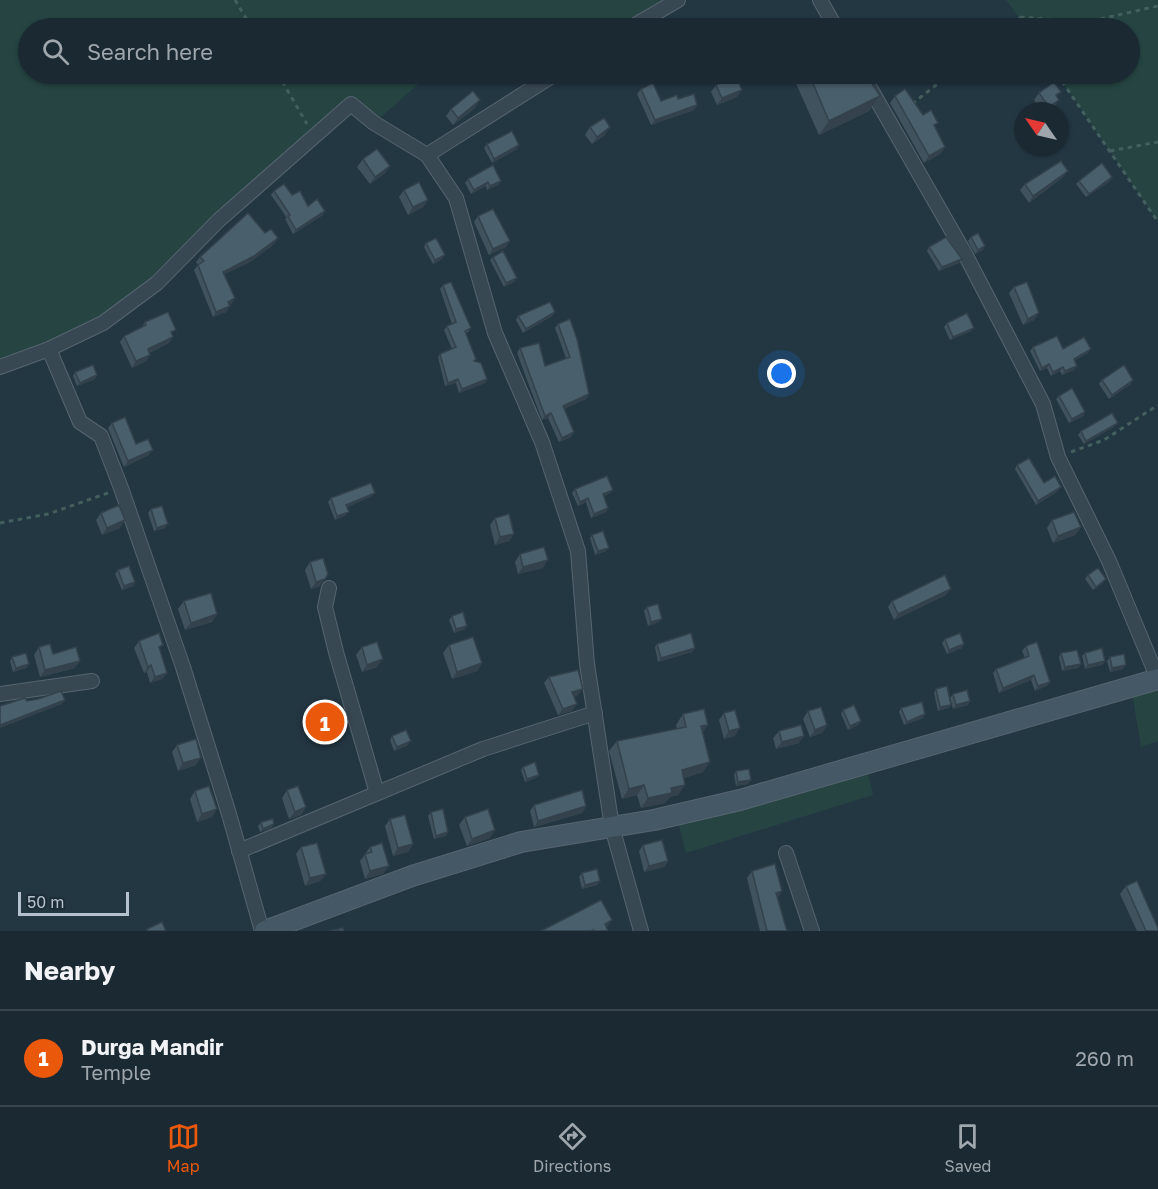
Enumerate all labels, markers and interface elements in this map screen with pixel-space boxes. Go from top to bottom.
search box [18,18,1140,84]
icon: search [39,35,72,68]
text: Search here [87,38,213,65]
north arrow [1014,102,1068,156]
your location [767,359,796,388]
pin: 1 [306,700,344,744]
scale bar [18,889,129,916]
text: 50 m [27,892,64,912]
text: Nearby [24,955,115,986]
text: Durga Mandir [81,1033,224,1060]
text: 1 [38,1046,49,1070]
text: 260 m [1075,1046,1134,1070]
text: Temple [81,1060,151,1084]
tab: Map [167,1120,200,1176]
tab: Directions [533,1120,611,1176]
tab: Saved [945,1120,991,1176]

